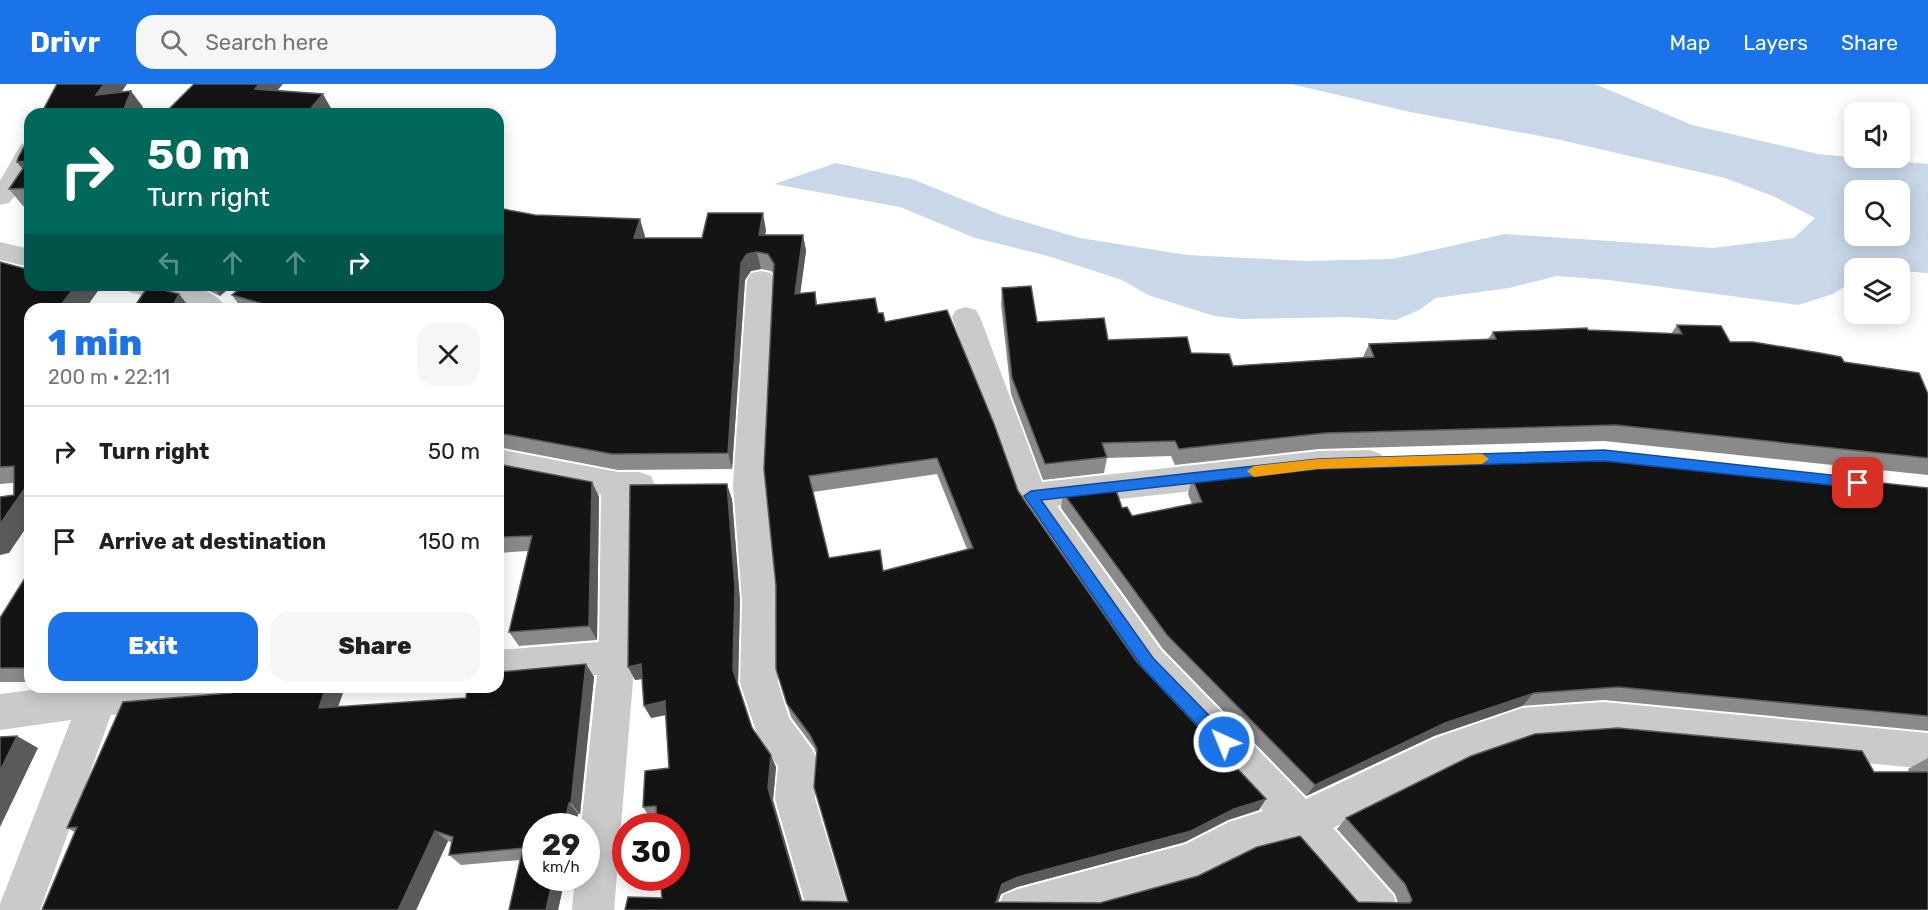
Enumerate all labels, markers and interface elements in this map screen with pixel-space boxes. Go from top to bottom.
search box [136,15,556,69]
text: Drivr [30,26,100,59]
icon: search [157,26,190,59]
text: Search here [205,29,329,56]
text: Map [1669,30,1710,55]
text: Layers [1743,30,1808,55]
text: Share [1841,30,1898,55]
map controls [1844,102,1910,324]
button: sound [1844,102,1910,168]
text: 50 m [147,130,250,180]
icon: right [48,132,126,210]
button: search [1844,180,1910,246]
text: Turn right [147,181,270,213]
icon: left [153,246,186,279]
icon: ahead [216,246,249,279]
icon: ahead [279,246,312,279]
icon: right [342,246,375,279]
button: layers [1844,258,1910,324]
text: 1 min [48,321,142,364]
button: close [417,323,480,386]
text: 200 m · 22:11 [48,365,170,389]
icon: right [48,435,81,468]
text: Turn right [99,438,209,465]
text: 50 m [428,438,480,465]
pin [1832,457,1883,508]
icon: arrive [1841,466,1874,499]
icon: arrive [48,525,81,558]
text: Arrive at destination [99,528,326,555]
text: 150 m [419,528,480,555]
button: Exit [48,612,258,681]
button: Share [270,612,480,681]
position arrow [1192,710,1256,774]
speed limit sign: 30 [612,813,690,891]
text: 29 [542,827,580,863]
text: km/h [542,858,580,876]

